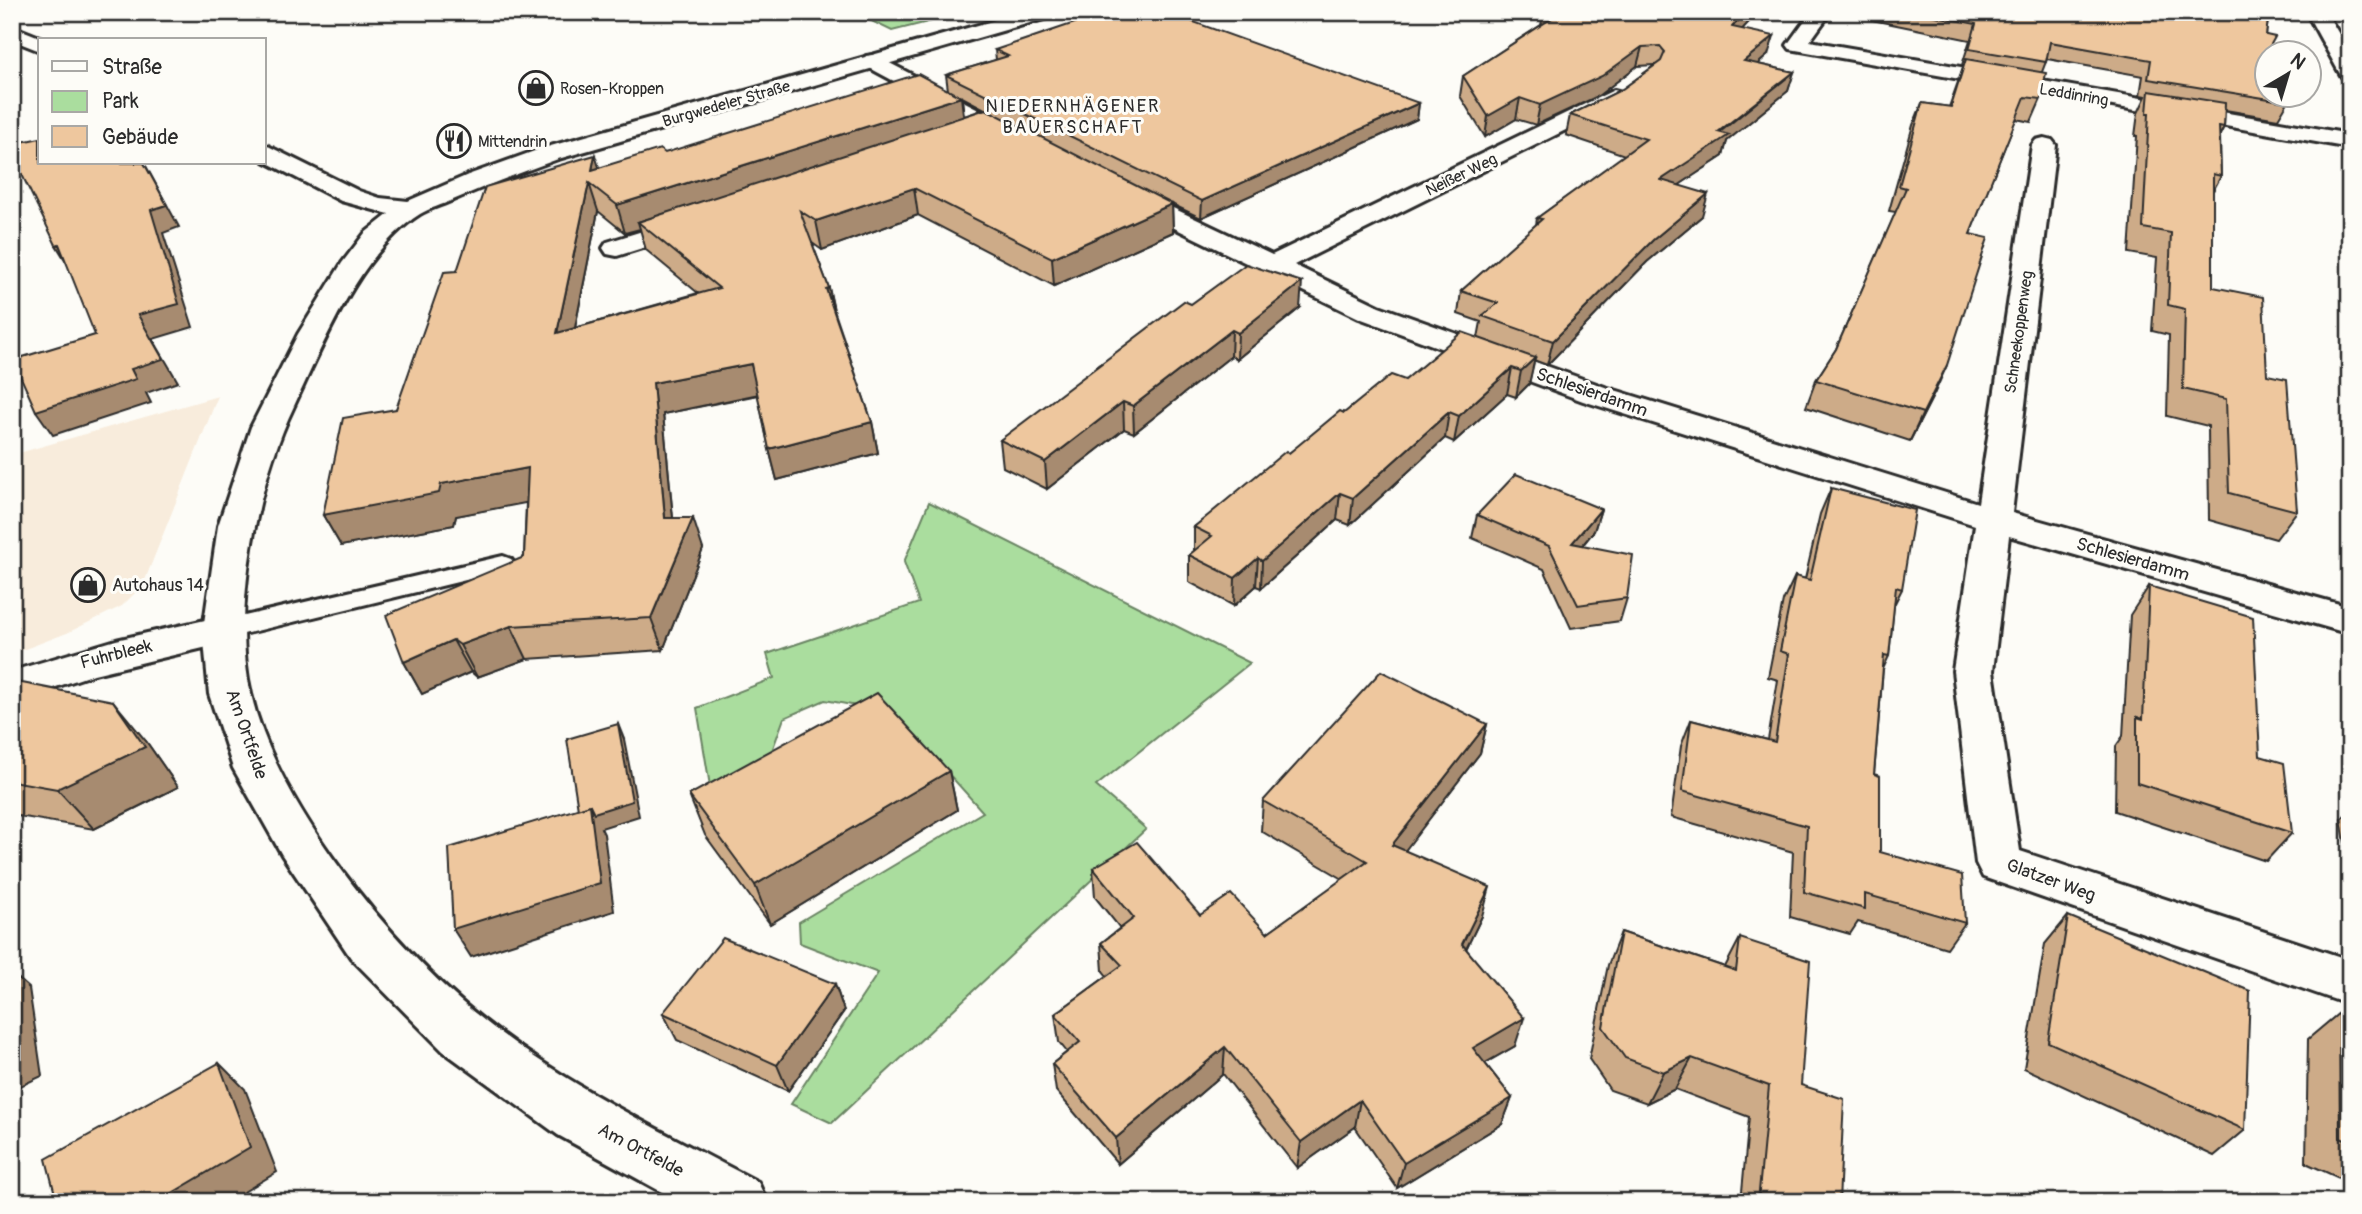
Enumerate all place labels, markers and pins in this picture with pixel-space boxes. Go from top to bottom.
shop icon: Rosen-Kroppen [517,69,555,107]
place label: Rosen-Kroppen [560,79,664,99]
restaurant icon: Mittendrin [435,122,473,160]
place label: Mittendrin [478,132,547,152]
shop icon: Autohaus 14 [69,566,107,604]
place label: Autohaus 14 [112,574,204,597]

